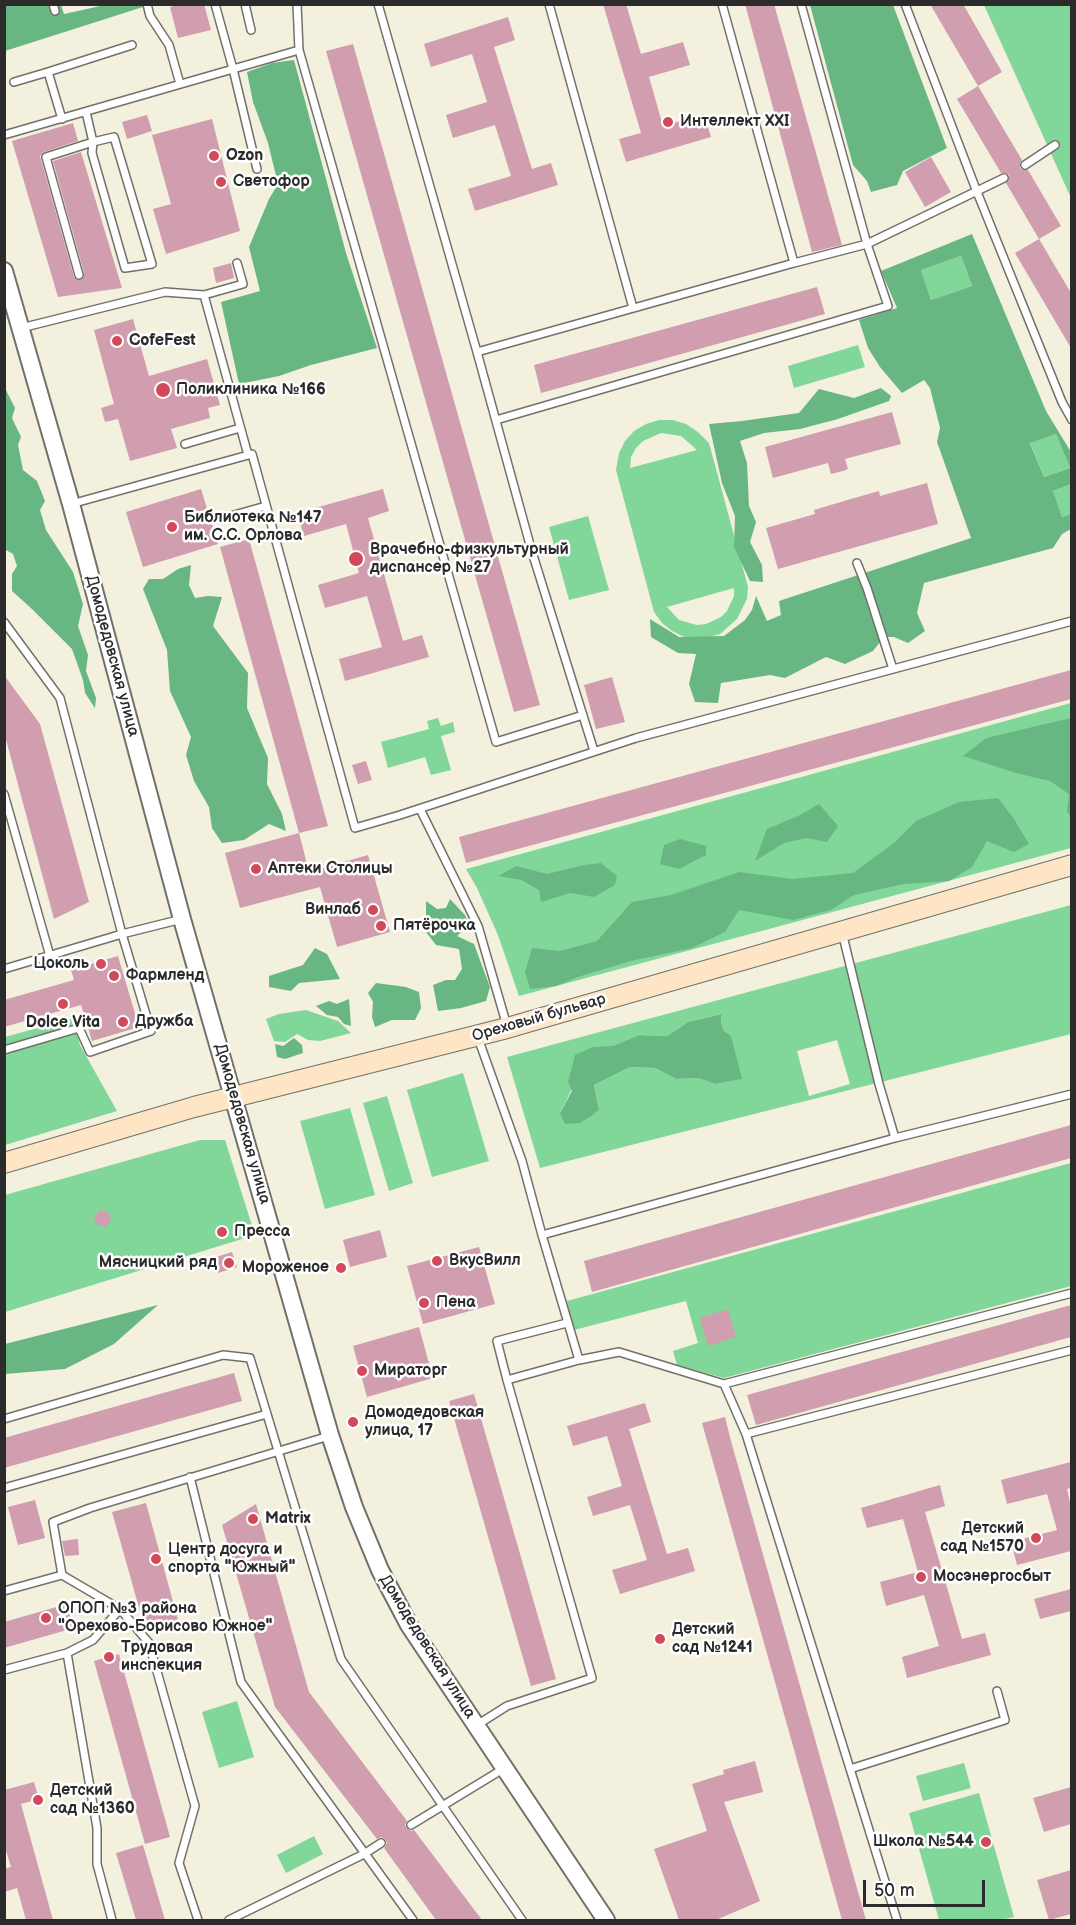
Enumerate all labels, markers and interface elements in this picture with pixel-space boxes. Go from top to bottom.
place label: Интеллект XXI [680,112,789,132]
marker: Интеллект XXI [661,115,675,129]
place label: Ozon [226,146,263,166]
marker: Ozon [207,149,221,163]
place label: Светофор [233,172,310,192]
marker: Светофор [214,175,228,189]
place label: CofeFest [129,331,196,351]
marker: CofeFest [110,334,124,348]
place label: Поликлиника №166 [176,380,326,400]
marker: Поликлиника №166 [154,381,172,399]
place label: Библиотека №147 им. С.С. Орлова [184,508,322,546]
marker: Библиотека №147 им. С.С. Орлова [165,520,179,534]
place label: Врачебно-физкультурный диспансер №27 [370,540,569,578]
marker: Врачебно-физкультурный диспансер №27 [347,550,365,568]
street label: Домодедовская улица [81,573,143,739]
place label: Аптеки Столицы [268,859,393,879]
marker: Аптеки Столицы [249,862,263,876]
place label: Винлаб [305,900,361,920]
marker: Винлаб [366,903,380,917]
place label: Пятёрочка [393,916,475,936]
marker: Пятёрочка [374,919,388,933]
place label: Цоколь [33,954,89,974]
marker: Цоколь [94,957,108,971]
place label: Фармленд [126,966,204,986]
marker: Фармленд [107,969,121,983]
street label: Ореховый бульвар [470,990,608,1046]
marker: Dolce Vita [56,997,70,1011]
place label: Дружба [135,1012,193,1032]
place label: Dolce Vita [26,1013,100,1033]
marker: Дружба [116,1015,130,1029]
street label: Домодедовская улица [210,1041,274,1207]
place label: Пресса [234,1222,290,1242]
marker: Пресса [215,1225,229,1239]
place label: ВкусВилл [449,1251,521,1271]
place label: Мясницкий ряд [99,1253,217,1273]
marker: ВкусВилл [430,1254,444,1268]
marker: Мясницкий ряд [222,1256,236,1270]
place label: Мороженое [242,1258,329,1278]
marker: Мороженое [334,1261,348,1275]
place label: Пена [436,1293,476,1313]
marker: Пена [417,1296,431,1310]
place label: Мираторг [374,1361,447,1381]
marker: Мираторг [355,1364,369,1378]
place label: Домодедовская улица, 17 [365,1403,484,1441]
marker: Домодедовская улица, 17 [346,1415,360,1429]
place label: Matrix [265,1509,311,1529]
marker: Matrix [246,1512,260,1526]
place label: Детский сад №1570 [940,1519,1024,1557]
marker: Детский сад №1570 [1029,1531,1043,1545]
place label: Центр досуга и спорта "Южный" [168,1540,295,1578]
marker: Центр досуга и спорта "Южный" [149,1552,163,1566]
place label: Мосэнергосбыт [933,1567,1051,1587]
marker: Мосэнергосбыт [914,1570,928,1584]
street label: Домодедовская улица [375,1571,479,1723]
place label: ОПОП №3 района "Орехово-Борисово Южное" [58,1599,273,1637]
marker: ОПОП №3 района "Орехово-Борисово Южное" [39,1611,53,1625]
place label: Детский сад №1241 [672,1620,753,1658]
marker: Детский сад №1241 [653,1632,667,1646]
place label: Трудовая инспекция [121,1638,202,1676]
marker: Трудовая инспекция [102,1650,116,1664]
place label: Детский сад №1360 [50,1781,135,1819]
marker: Детский сад №1360 [31,1793,45,1807]
place label: Школа №544 [873,1832,974,1852]
marker: Школа №544 [979,1835,993,1849]
scale bar [866,1868,988,1906]
text: 50 m [874,1880,915,1901]

